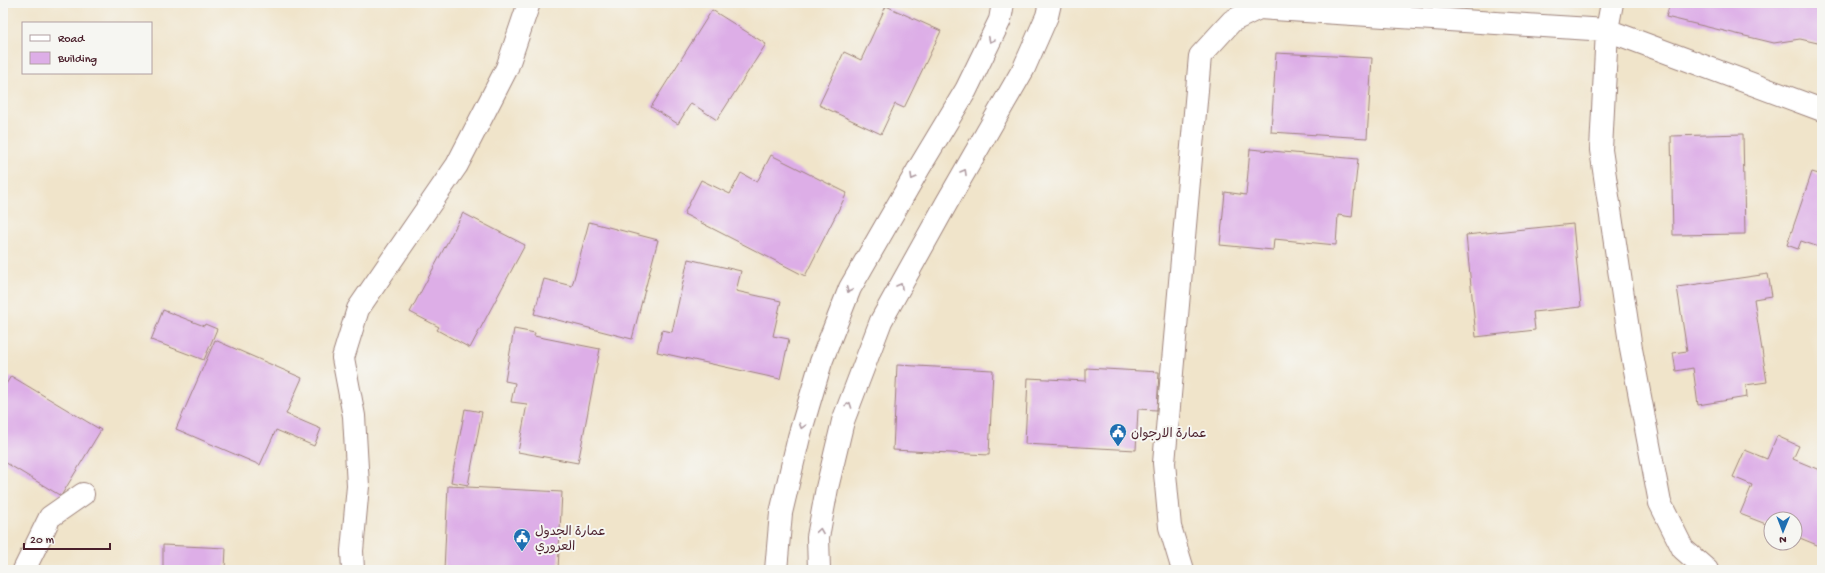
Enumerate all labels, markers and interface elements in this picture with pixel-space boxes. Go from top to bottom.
legend [22,22,152,74]
text: Road [58,33,85,47]
one-way arrow [988,35,996,43]
text: Building [57,53,97,67]
one-way arrow [959,169,966,176]
one-way arrow [911,173,918,180]
one-way arrow [896,282,903,290]
one-way arrow [846,287,854,294]
one-way arrow [845,401,853,408]
one-way arrow [798,422,807,429]
public building icon: عمارة الارجوان [1108,422,1128,447]
place label: عمارة الارجوان [1131,427,1207,442]
north arrow [1763,511,1803,551]
scale bar [24,525,110,551]
place label: عمارة الجدول العروري [535,525,606,555]
public building icon: عمارة الجدول العروري [512,527,532,552]
one-way arrow [815,528,823,534]
text: N [1779,533,1787,545]
text: 20 m [30,534,55,548]

